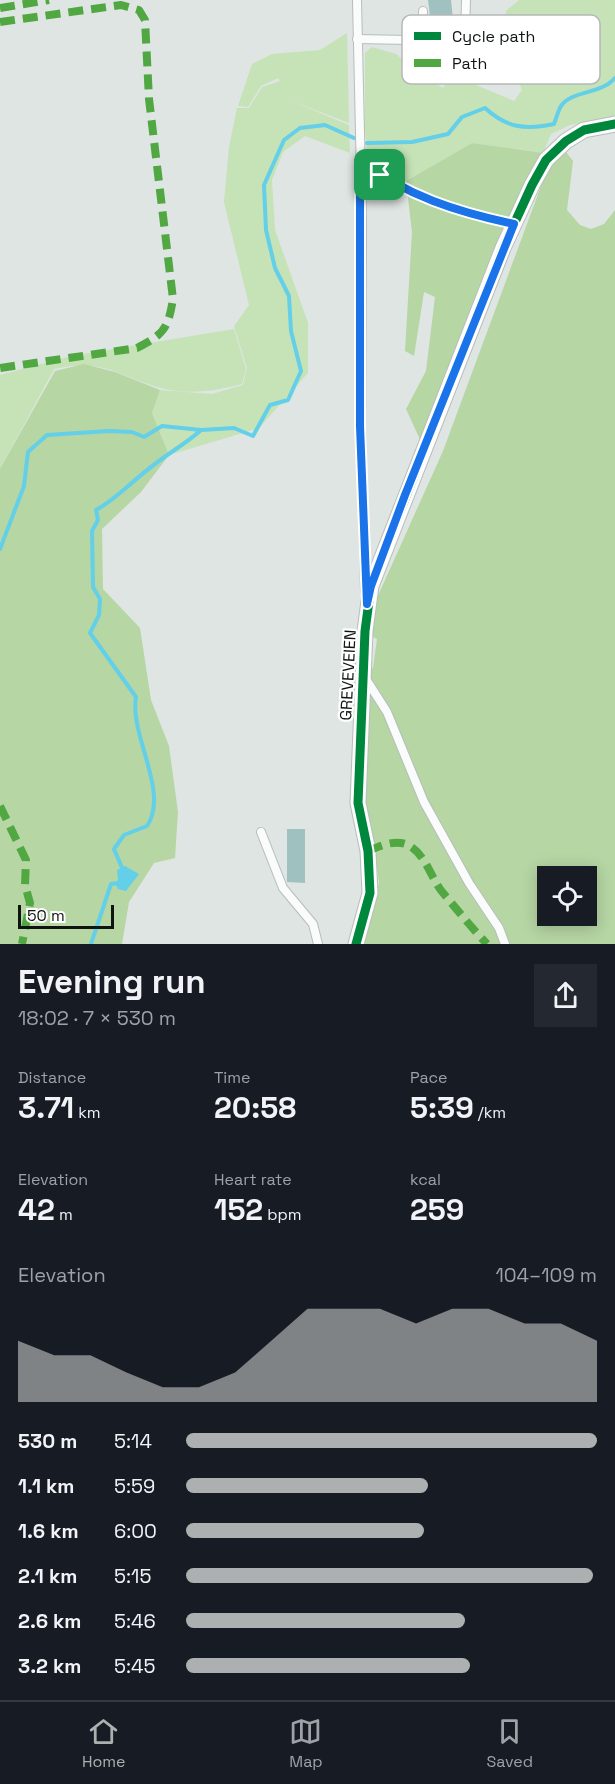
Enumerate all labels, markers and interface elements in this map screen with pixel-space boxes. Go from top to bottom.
legend [402,15,600,84]
text: Cycle path [452,26,535,47]
text: Path [452,53,487,74]
pin [354,149,405,200]
icon: arrive [363,158,396,191]
street label: GREVEVEIEN [335,629,361,721]
map controls [537,866,597,926]
button: locate [537,866,597,926]
scale bar [18,902,114,929]
text: 50 m [27,905,65,926]
text: Evening run [18,961,206,1003]
button: share [534,964,597,1027]
text: 18:02 · 7 × 530 m [18,1005,176,1031]
text: Distance [18,1067,86,1088]
text: Time [214,1067,250,1088]
text: Pace [410,1067,447,1088]
text: 3.71 [18,1088,74,1127]
text: 20:58 [214,1088,296,1127]
text: 5:39 [410,1088,474,1127]
text: km [74,1102,101,1123]
text: /km [474,1102,506,1123]
text: Elevation [18,1169,88,1190]
text: Heart rate [214,1169,292,1190]
text: kcal [410,1169,441,1190]
text: 42 [18,1190,55,1229]
text: 152 [214,1190,263,1229]
text: 259 [410,1190,464,1229]
text: m [55,1204,73,1225]
text: bpm [263,1204,302,1225]
text: Elevation [18,1262,106,1288]
text: 104–109 m [495,1262,597,1288]
text: 530 m [18,1428,77,1454]
text: 5:14 [114,1428,152,1454]
text: 1.1 km [18,1473,74,1499]
text: 5:59 [114,1473,155,1499]
text: 1.6 km [18,1518,79,1544]
text: 6:00 [114,1518,157,1544]
text: 2.1 km [18,1563,77,1589]
text: 5:15 [114,1563,151,1589]
text: 2.6 km [18,1608,81,1634]
text: 5:46 [114,1608,156,1634]
text: 3.2 km [18,1653,81,1679]
text: 5:45 [114,1653,156,1679]
tab: Home [82,1715,126,1772]
tab: Map [289,1715,323,1772]
tab: Saved [486,1715,533,1772]

